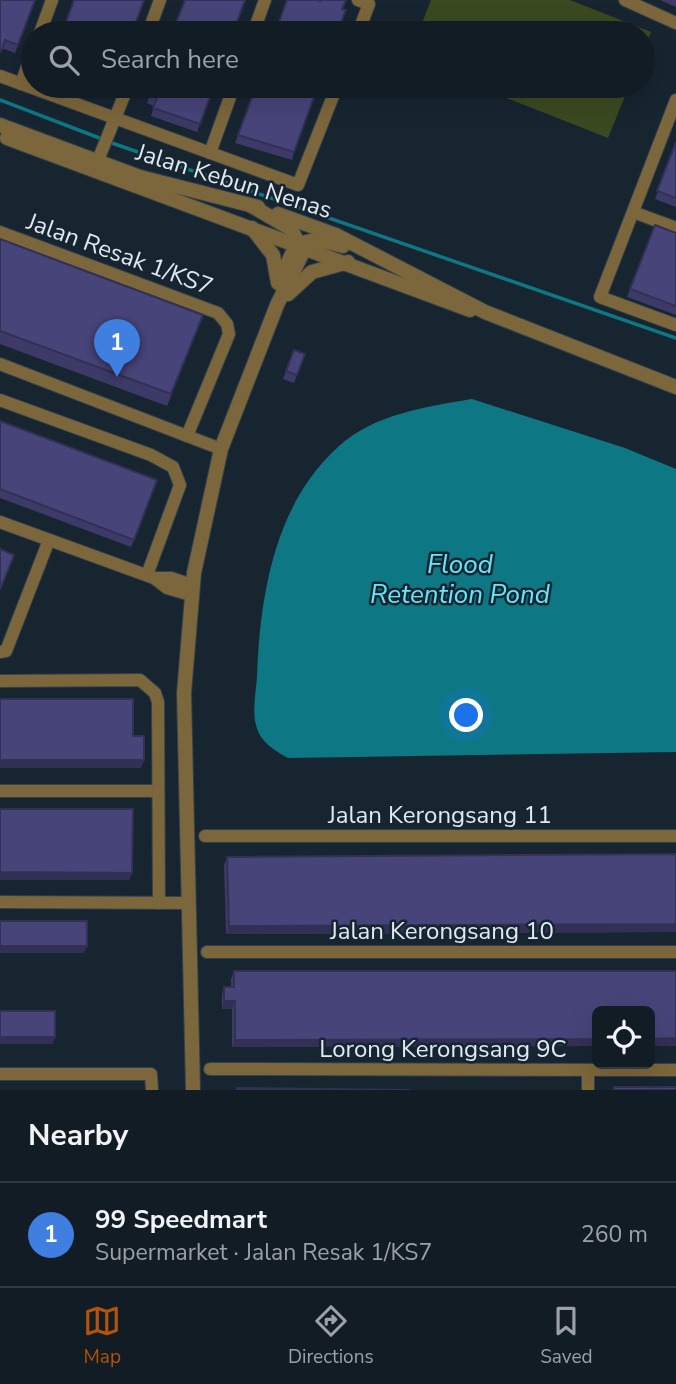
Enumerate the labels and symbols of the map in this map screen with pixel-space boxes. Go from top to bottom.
street label: Jalan Kebun Nenas [131,136,336,226]
street label: Jalan Resak 1/KS7 [22,205,217,303]
pin: 1 [94,319,140,377]
water label: Flood Retention Pond [370,547,551,612]
your location [449,698,483,732]
street label: Jalan Kerongsang 11 [327,799,552,831]
street label: Jalan Kerongsang 10 [329,915,554,947]
street label: Lorong Kerongsang 9C [319,1033,567,1065]

